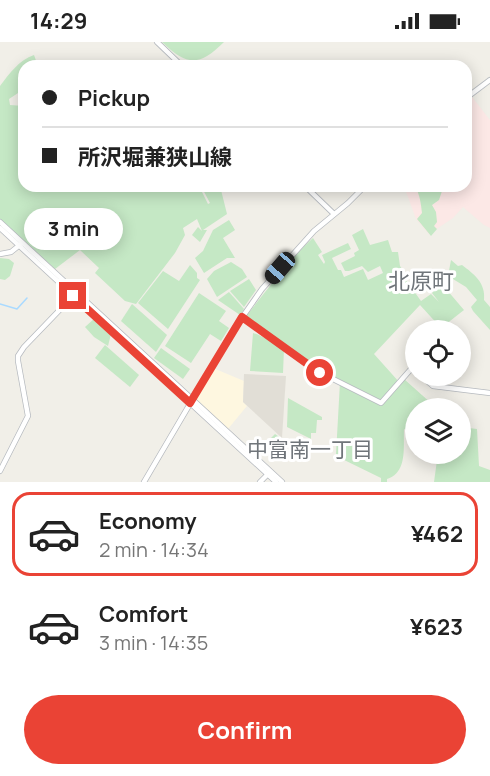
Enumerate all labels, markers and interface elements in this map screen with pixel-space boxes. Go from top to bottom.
text: 14:29 [30,6,87,36]
text: Pickup [78,83,150,113]
text: 所沢堀兼狭山線 [78,142,232,172]
callout: 3 min [23,209,122,251]
text: 3 min [48,215,99,242]
car [261,249,299,287]
district label: 北原町 [388,266,454,296]
route end [59,282,86,309]
map controls [405,320,471,464]
button: locate [405,320,471,386]
route start [306,359,333,386]
button: layers [405,398,471,464]
district label: 中富南一丁目 [247,435,373,463]
text: Economy [99,506,197,536]
icon: car [27,507,81,561]
text: ¥462 [411,519,463,549]
text: 2 min · 14:34 [99,536,209,563]
text: Comfort [99,599,188,629]
icon: car [27,600,81,654]
text: ¥623 [410,612,463,642]
text: 3 min · 14:35 [99,629,208,656]
button: Confirm [24,695,466,764]

